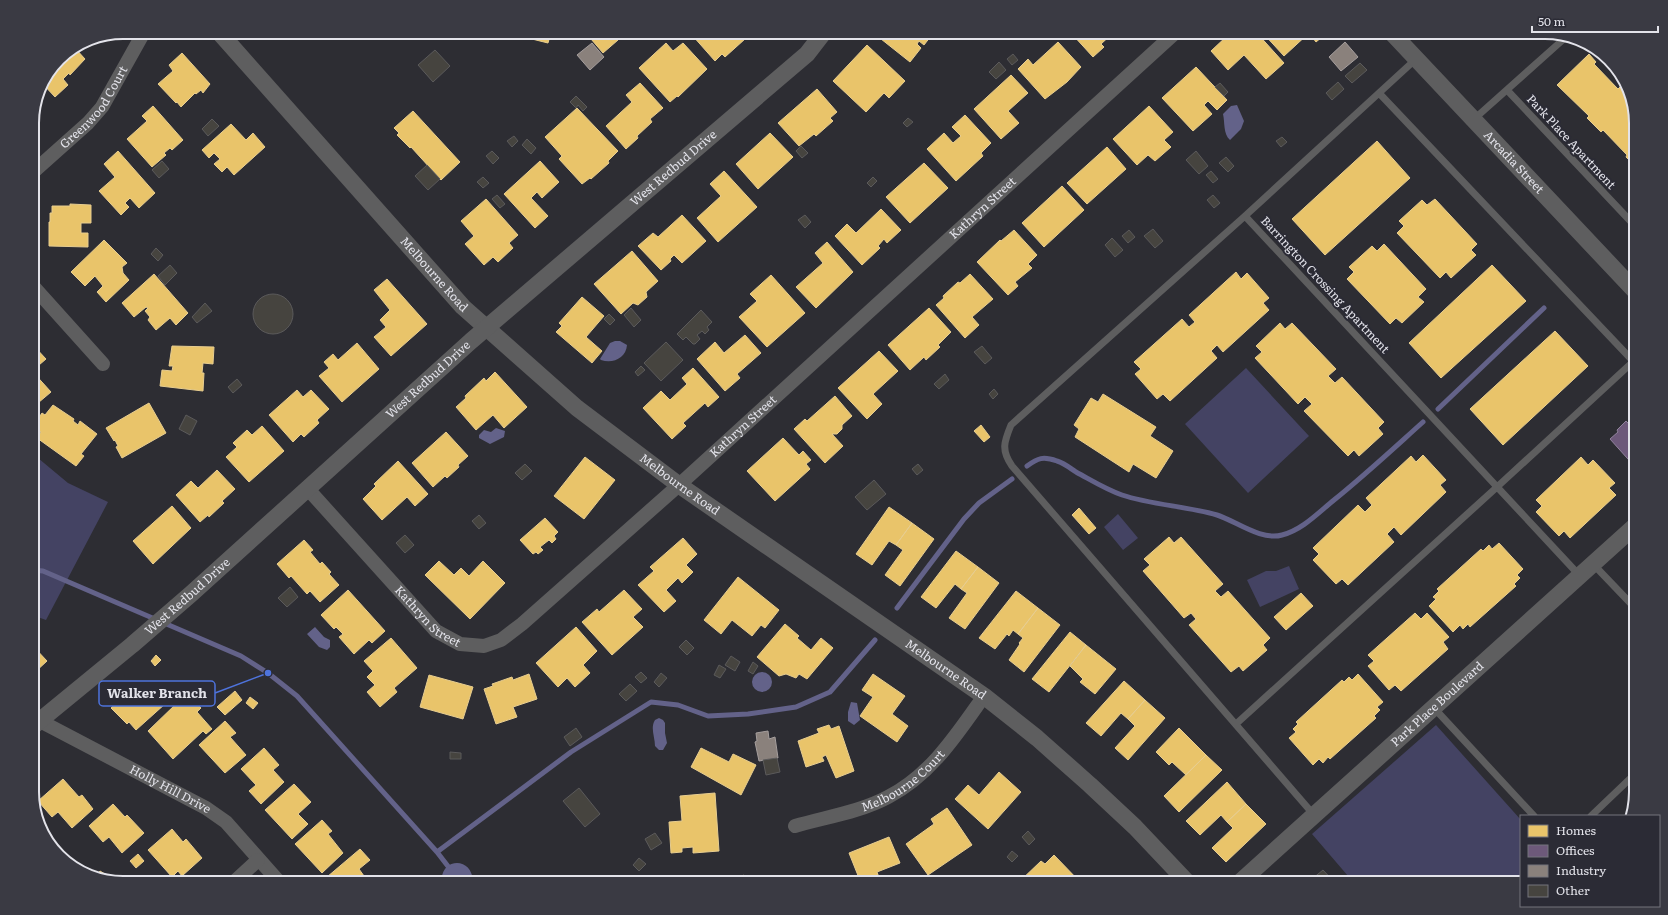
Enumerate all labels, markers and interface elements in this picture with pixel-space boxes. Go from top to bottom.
scale bar [1532,8,1658,34]
text: 50 m [1538,12,1565,30]
street label: Greenwood Court [55,62,131,152]
street label: Park Place Apartment [1523,90,1621,193]
street label: West Redbud Drive [626,125,720,209]
street label: Arcadia Street [1480,126,1549,197]
street label: Kathryn Street [945,172,1020,243]
street label: Barrington Crossing Apartment [1257,212,1394,357]
street label: Melbourne Road [396,232,473,316]
street label: West Redbud Drive [381,336,474,422]
street label: Kathryn Street [705,390,780,461]
street label: Melbourne Road [636,449,725,519]
street label: West Redbud Drive [140,553,234,638]
street label: Kathryn Street [391,581,465,651]
street label: Melbourne Road [902,634,991,703]
street label: Park Place Boulevard [1386,656,1488,750]
callout: Walker Branch [99,681,215,706]
text: Walker Branch [107,683,207,702]
street label: Melbourne Court [858,745,949,816]
street label: Holly Hill Drive [127,760,215,817]
legend [1520,815,1660,907]
text: Homes [1556,821,1596,839]
text: Offices [1556,841,1595,859]
text: Industry [1556,861,1606,879]
text: Other [1556,881,1590,899]

